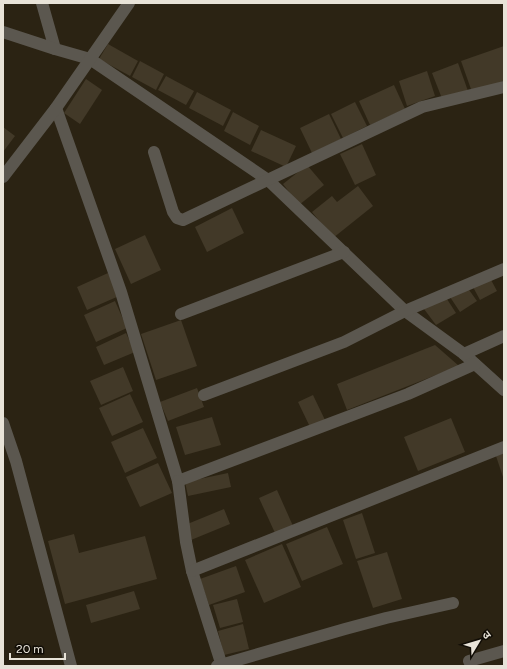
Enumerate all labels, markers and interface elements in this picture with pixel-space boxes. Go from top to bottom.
north arrow [459,621,499,661]
text: उ [479,629,494,642]
scale bar [10,635,65,661]
text: 20 m [16,642,44,656]

